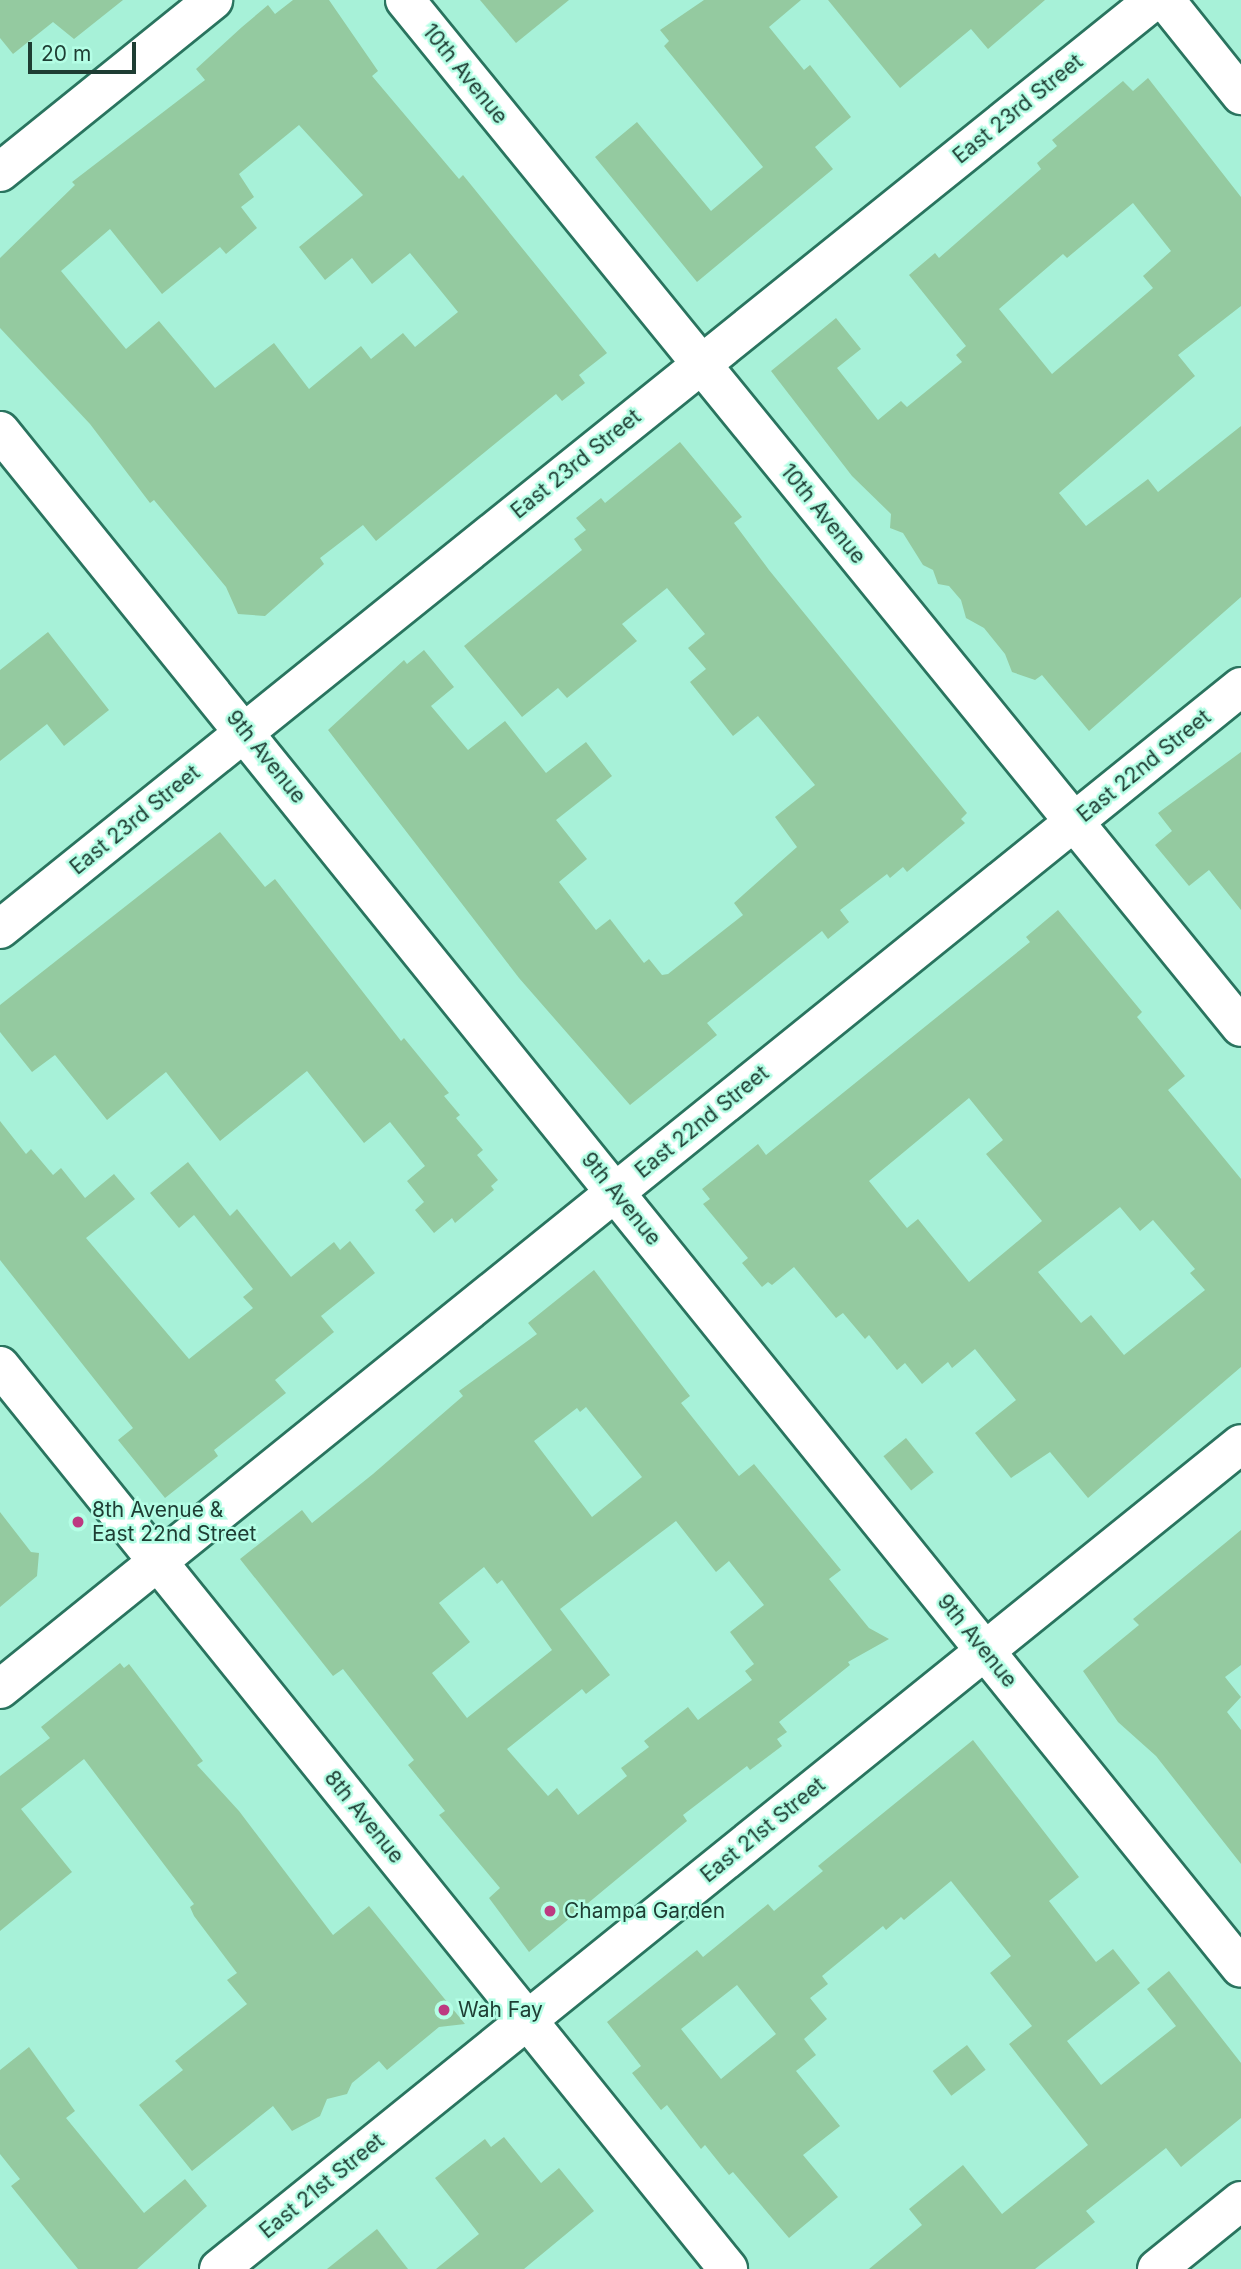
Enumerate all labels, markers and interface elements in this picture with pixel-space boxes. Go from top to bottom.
street label: 10th Avenue [417,19,513,129]
scale bar [32,28,140,72]
text: 20 m [41,41,91,66]
street label: East 23rd Street [948,49,1088,169]
street label: East 23rd Street [506,404,646,524]
street label: 10th Avenue [775,459,871,569]
street label: 9th Avenue [221,705,311,809]
street label: East 22nd Street [1072,705,1216,827]
street label: East 23rd Street [65,760,205,880]
street label: East 22nd Street [630,1061,774,1183]
street label: 9th Avenue [576,1147,666,1251]
place label: 8th Avenue & East 22nd Street [92,1497,256,1547]
marker: 8th Avenue & East 22nd Street [70,1514,86,1530]
street label: 9th Avenue [932,1589,1022,1693]
street label: 8th Avenue [319,1766,409,1868]
street label: East 21st Street [696,1772,830,1888]
place label: Champa Garden [564,1898,725,1924]
marker: Champa Garden [542,1903,558,1919]
place label: Wah Fay [458,1997,543,2023]
marker: Wah Fay [436,2002,452,2018]
street label: East 21st Street [255,2128,389,2244]

